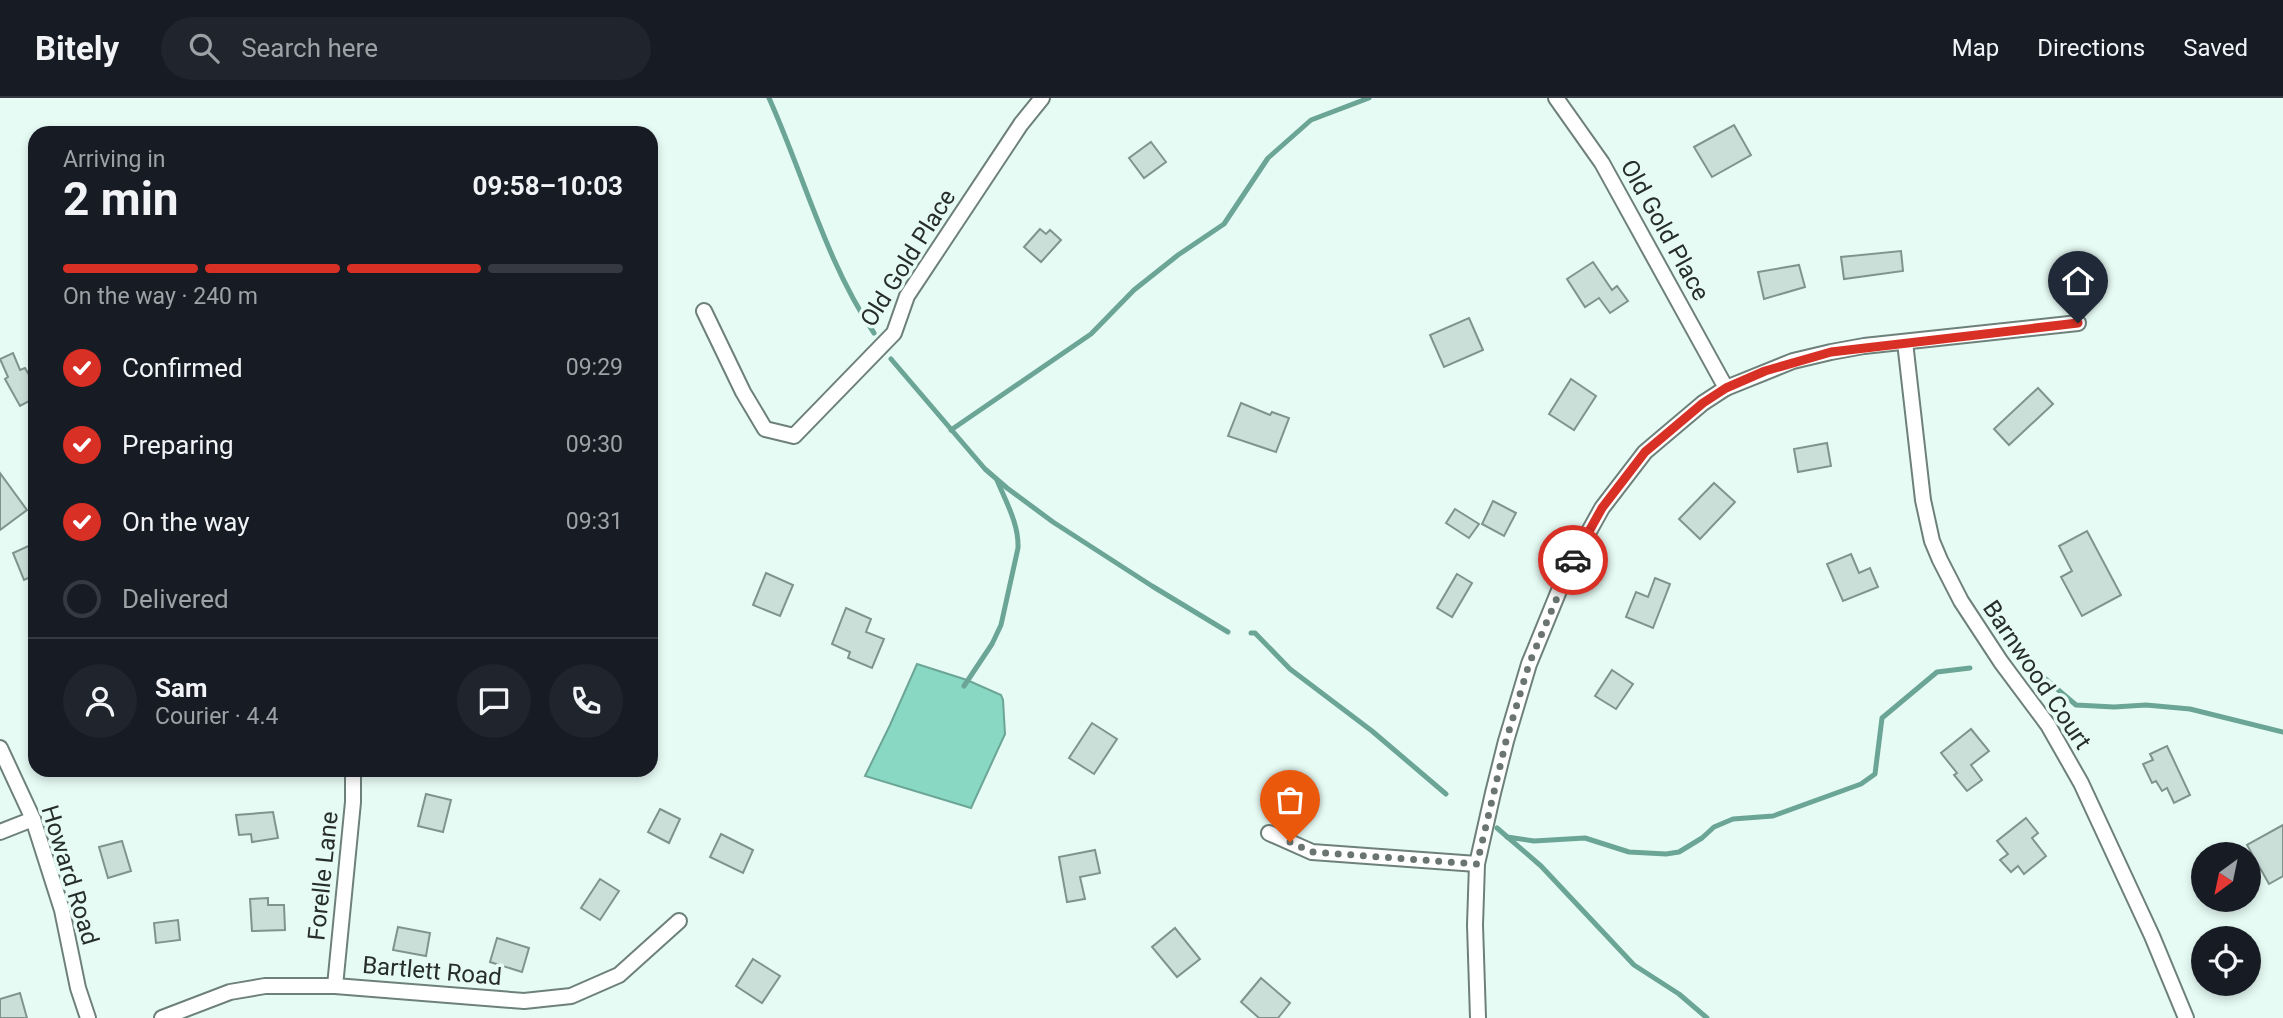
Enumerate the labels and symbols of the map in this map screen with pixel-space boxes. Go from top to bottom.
street label: Old Gold Place [1615,155,1715,305]
street label: Old Gold Place [855,184,961,332]
pin [2048,251,2108,323]
courier [1538,525,1608,595]
street label: Barnwood Court [1977,595,2097,755]
pin [1260,770,1320,842]
street label: Howard Road [36,802,104,948]
street label: Forelle Lane [302,810,344,942]
north arrow [2191,842,2261,912]
street label: Bartlett Road [361,951,503,991]

